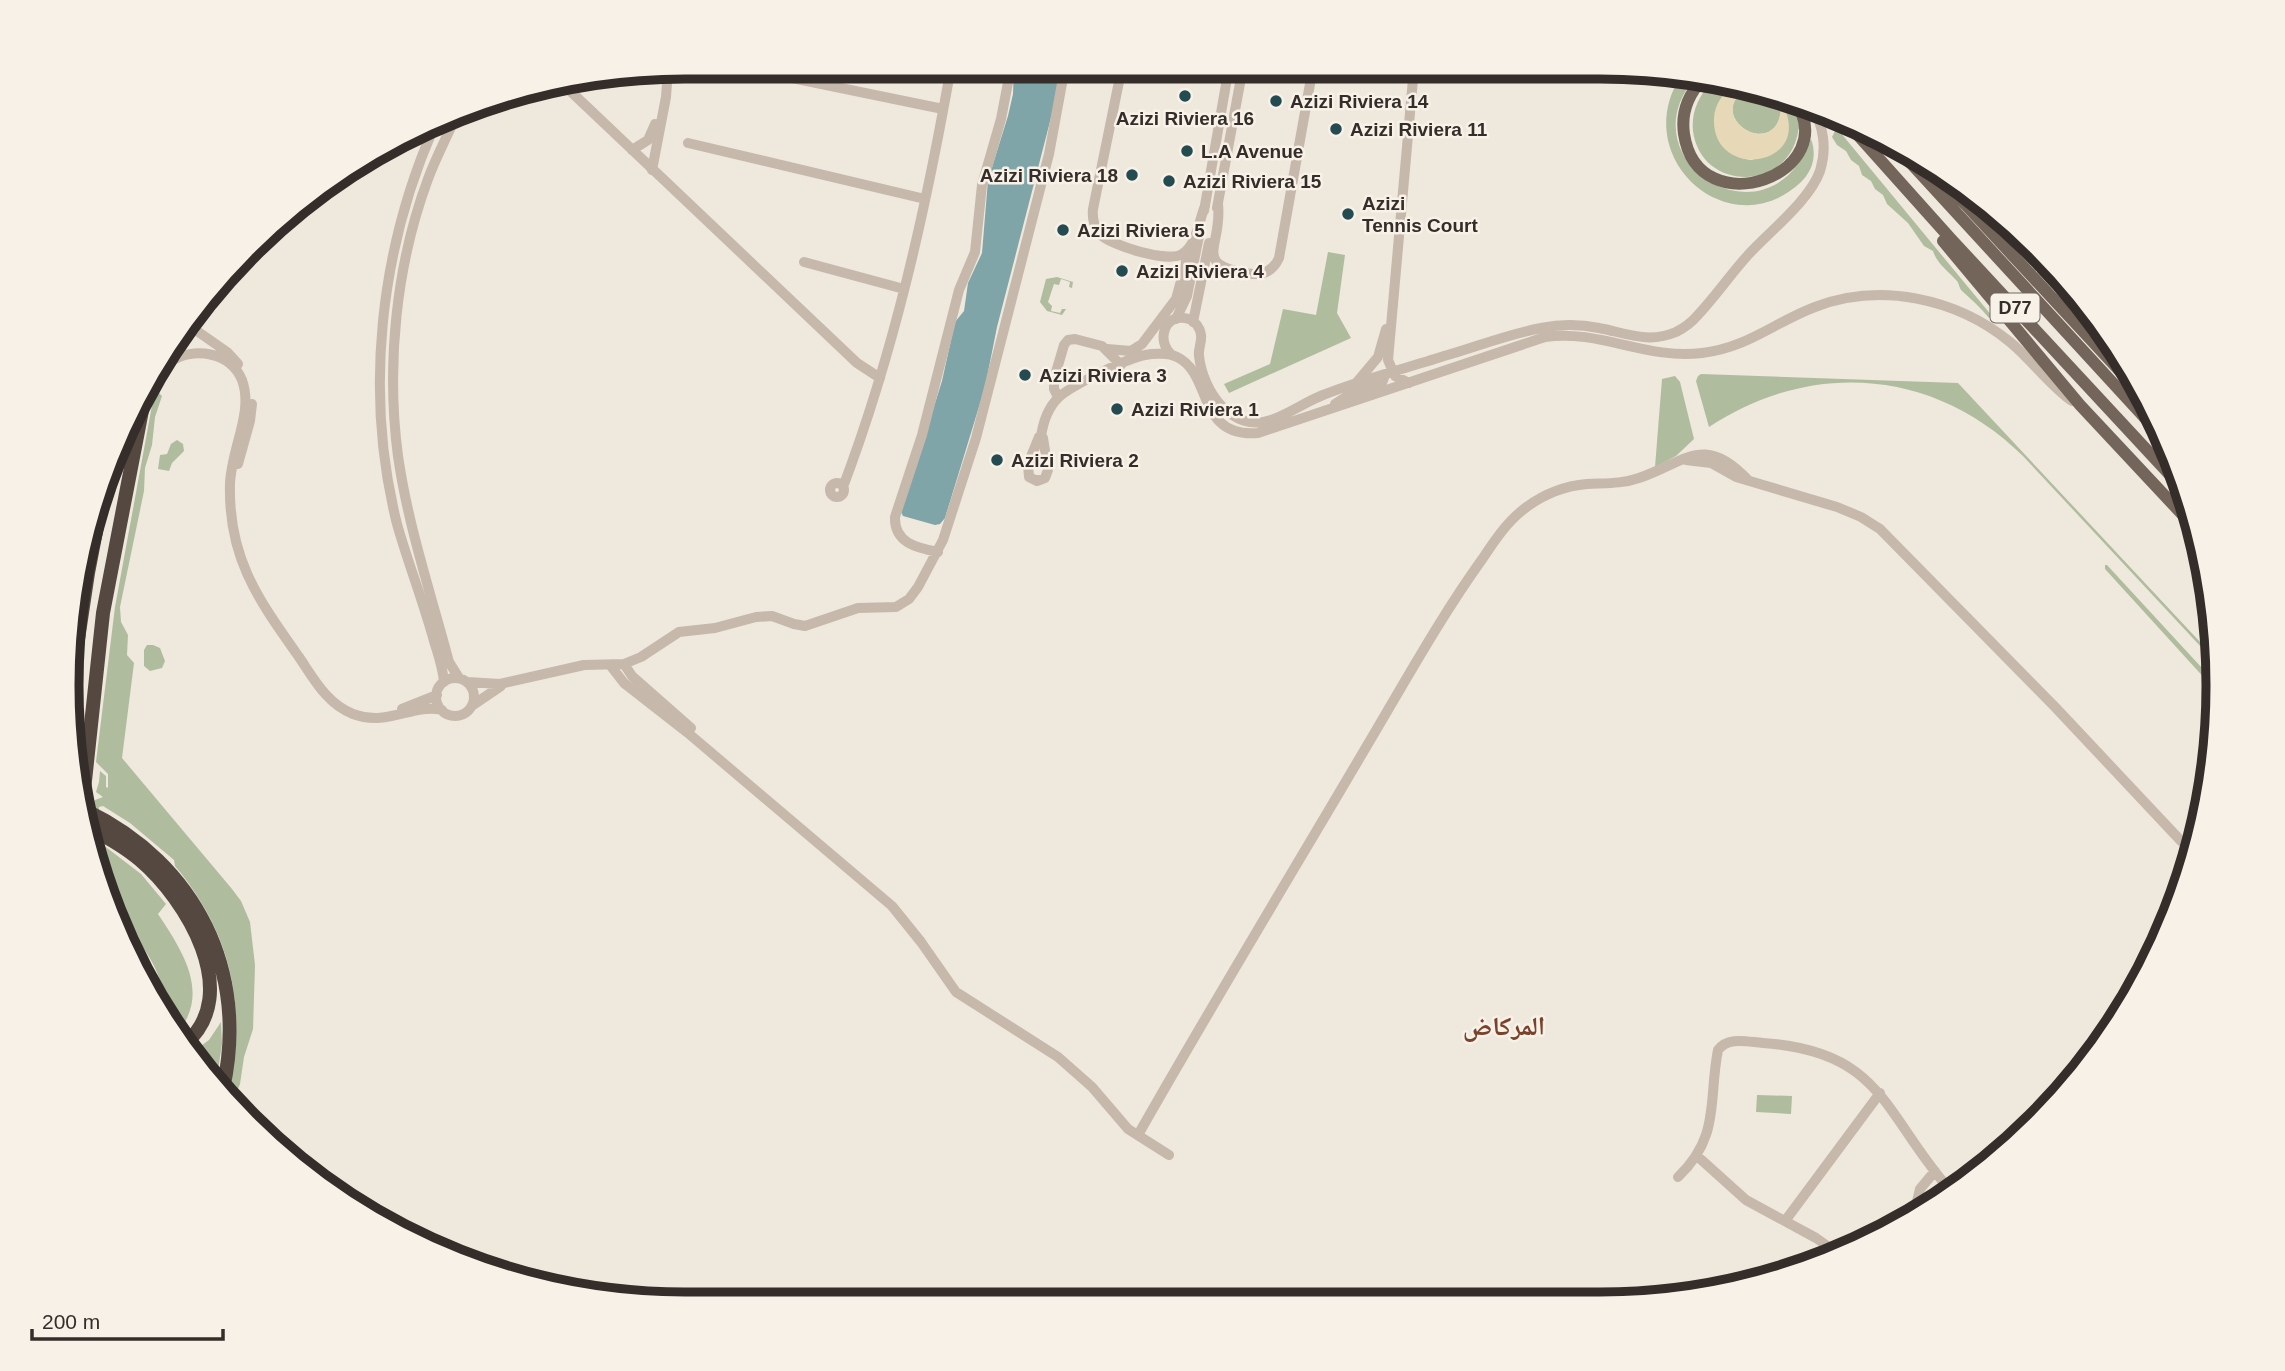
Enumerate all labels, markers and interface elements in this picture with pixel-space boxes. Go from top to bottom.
marker: Azizi Riviera 16 [1177,88,1193,104]
place label: Azizi Riviera 14 [1290,91,1429,112]
marker: Azizi Riviera 14 [1268,93,1284,109]
place label: Azizi Riviera 16 [1116,108,1254,129]
place label: Azizi Riviera 11 [1350,119,1488,140]
marker: Azizi Riviera 11 [1328,121,1344,137]
place label: L.A Avenue [1201,141,1303,162]
marker: L.A Avenue [1179,143,1195,159]
place label: Azizi Riviera 18 [980,165,1118,186]
marker: Azizi Riviera 18 [1124,167,1140,183]
place label: Azizi Riviera 15 [1183,171,1322,192]
marker: Azizi Riviera 15 [1161,173,1177,189]
place label: Azizi Tennis Court [1362,193,1478,236]
marker: Azizi Tennis Court [1340,206,1356,222]
place label: Azizi Riviera 5 [1077,220,1205,241]
marker: Azizi Riviera 5 [1055,222,1071,238]
place label: Azizi Riviera 4 [1136,261,1264,282]
marker: Azizi Riviera 4 [1114,263,1130,279]
road number: D77 [1990,294,2039,322]
place label: Azizi Riviera 3 [1039,365,1167,386]
marker: Azizi Riviera 3 [1017,367,1033,383]
place label: Azizi Riviera 1 [1131,399,1259,420]
marker: Azizi Riviera 1 [1109,401,1125,417]
place label: Azizi Riviera 2 [1011,450,1139,471]
marker: Azizi Riviera 2 [989,452,1005,468]
district label: المركاض [1463,1011,1545,1042]
scale bar [32,1298,222,1342]
text: 200 m [42,1310,100,1333]

